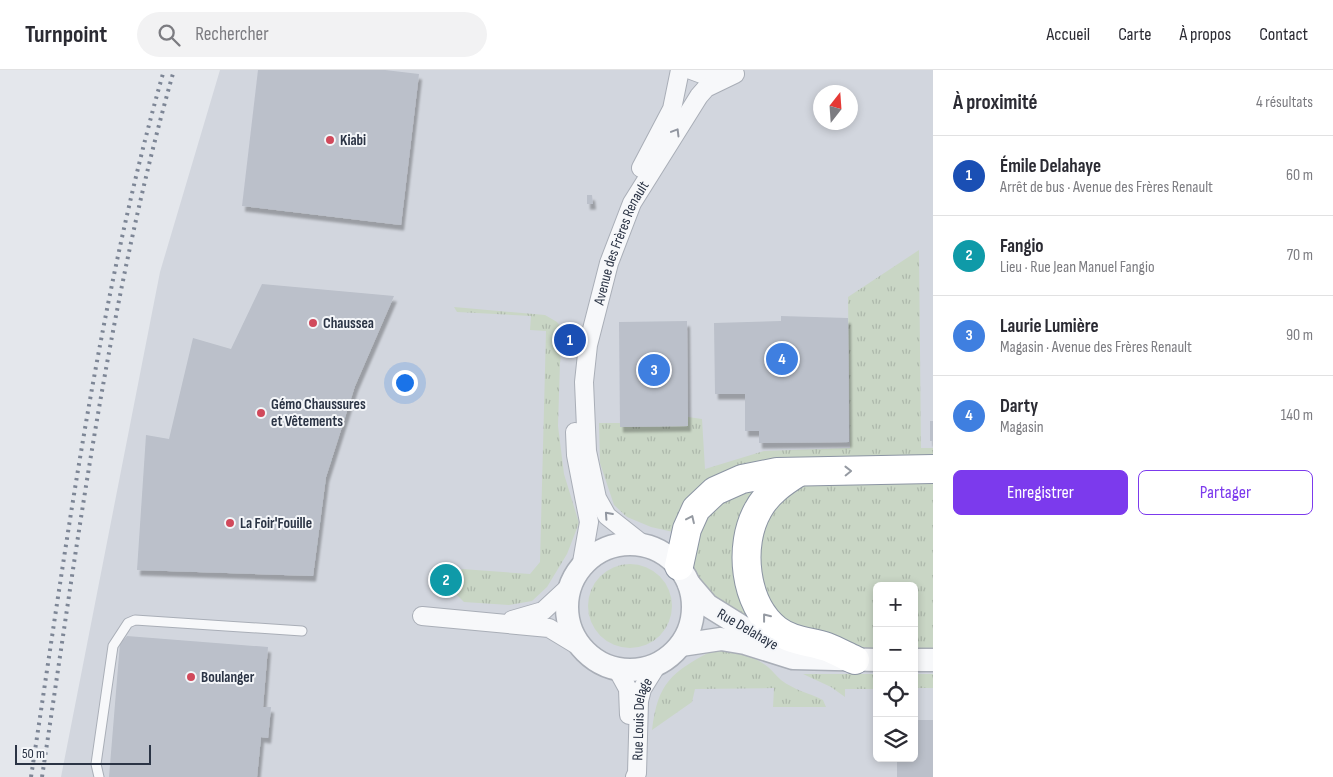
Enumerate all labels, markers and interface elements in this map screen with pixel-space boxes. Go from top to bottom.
search box [137,12,487,57]
text: Turnpoint [25,20,107,49]
icon: search [155,21,183,49]
text: Rechercher [195,23,269,46]
text: Accueil [1046,24,1090,45]
text: Carte [1118,24,1151,45]
text: À propos [1179,24,1231,45]
text: Contact [1259,24,1308,45]
north arrow [813,85,858,130]
text: À proximité [953,90,1038,115]
text: 4 résultats [1256,93,1313,112]
one-way arrow [669,128,679,137]
place label: Kiabi [340,131,366,150]
marker: Kiabi [324,134,336,146]
text: Émile Delahaye [1000,155,1101,178]
text: 1 [966,166,972,185]
text: 60 m [1286,166,1313,185]
street label: Avenue des Frères Renault [589,177,654,308]
text: Arrêt de bus · Avenue des Frères Renault [1000,178,1213,197]
text: Fangio [1000,235,1044,258]
text: 2 [965,246,973,265]
text: 70 m [1287,246,1313,265]
text: Lieu · Rue Jean Manuel Fangio [1000,258,1155,277]
place label: Chaussea [323,314,374,333]
text: Laurie Lumière [1000,315,1099,338]
marker: Chaussea [307,317,319,329]
pin: 1 [554,321,586,359]
text: 3 [965,326,973,345]
text: 90 m [1286,326,1313,345]
text: Magasin · Avenue des Frères Renault [1000,338,1192,357]
pin: 4 [766,340,798,378]
pin: 3 [638,351,670,389]
your location [392,370,418,396]
place label: Gémo Chaussures et Vêtements [271,395,366,431]
text: Darty [1000,395,1038,418]
text: 4 [965,406,973,425]
text: 140 m [1281,406,1313,425]
marker: Gémo Chaussures et Vêtements [255,407,267,419]
text: Magasin [1000,418,1044,437]
one-way arrow [844,466,852,476]
button: Enregistrer [953,470,1128,515]
button: Partager [1138,470,1313,515]
one-way arrow [605,512,614,521]
place label: La Foir'Fouille [240,514,312,533]
one-way arrow [685,515,695,524]
marker: La Foir'Fouille [224,517,236,529]
pin: 2 [430,561,462,599]
map controls [873,582,918,762]
button: + [873,582,918,627]
street label: Rue Delahaye [714,604,782,655]
one-way arrow [763,613,772,623]
button: − [873,627,918,672]
place label: Boulanger [201,668,255,687]
marker: Boulanger [185,671,197,683]
button: locate [873,672,918,717]
street label: Rue Louis Delage [628,674,657,761]
button: layers [873,717,918,762]
scale bar [15,742,151,765]
text: 50 m [22,745,45,762]

